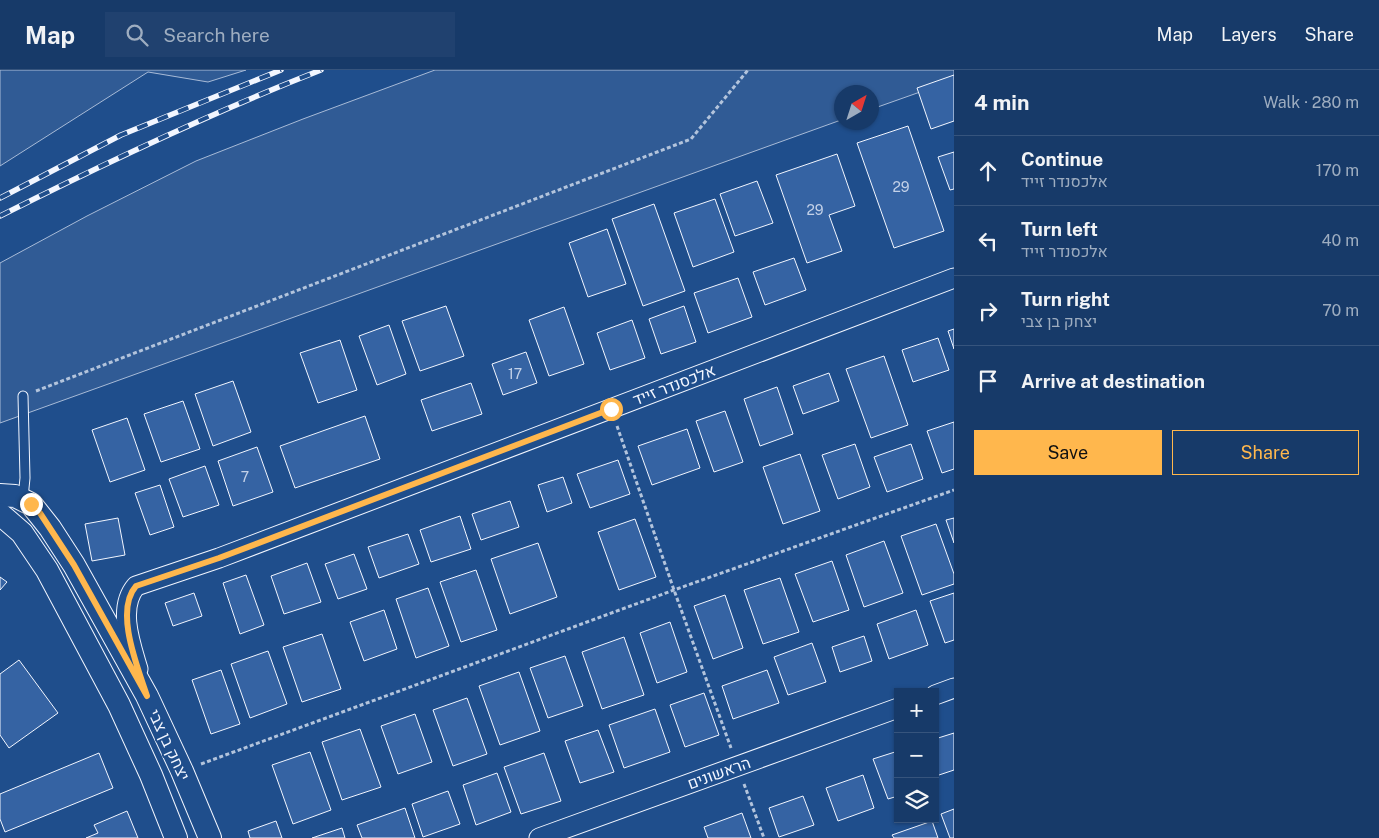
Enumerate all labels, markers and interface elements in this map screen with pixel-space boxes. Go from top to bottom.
search box [105,12,455,57]
text: Map [25,21,75,49]
icon: search [123,21,151,49]
text: Search here [163,24,270,46]
text: Map [1157,24,1193,45]
text: Layers [1221,24,1277,45]
text: Share [1305,24,1354,45]
north arrow [834,85,879,130]
text: 4 min [974,90,1029,115]
text: Walk · 280 m [1263,93,1359,112]
text: Continue [1021,148,1103,170]
icon: ahead [974,157,1002,185]
text: 170 m [1316,161,1359,180]
text: אלכסנדר זייד [1021,172,1108,191]
house number: 29 [892,179,910,195]
house number: 29 [806,202,824,218]
text: Turn left [1021,218,1098,240]
icon: left [974,227,1002,255]
text: 40 m [1321,231,1359,250]
text: אלכסנדר זייד [1021,242,1108,261]
text: Turn right [1021,288,1110,310]
icon: right [974,297,1002,325]
text: 70 m [1322,301,1359,320]
text: יצחק בן צבי [1021,312,1097,331]
street label: אלכסנדר זייד [630,361,718,409]
house number: 17 [508,366,522,382]
icon: arrive [974,367,1002,395]
text: Arrive at destination [1021,370,1205,392]
route start [600,398,623,421]
button: Save [974,430,1162,475]
button: Share [1172,430,1359,475]
house number: 7 [241,469,249,485]
route end [20,493,43,516]
map controls [894,688,939,823]
button: + [894,688,939,733]
street label: יצחק בן צבי [144,707,194,783]
button: − [894,733,939,778]
street label: הראשונים [685,753,753,793]
button: layers [894,778,939,823]

